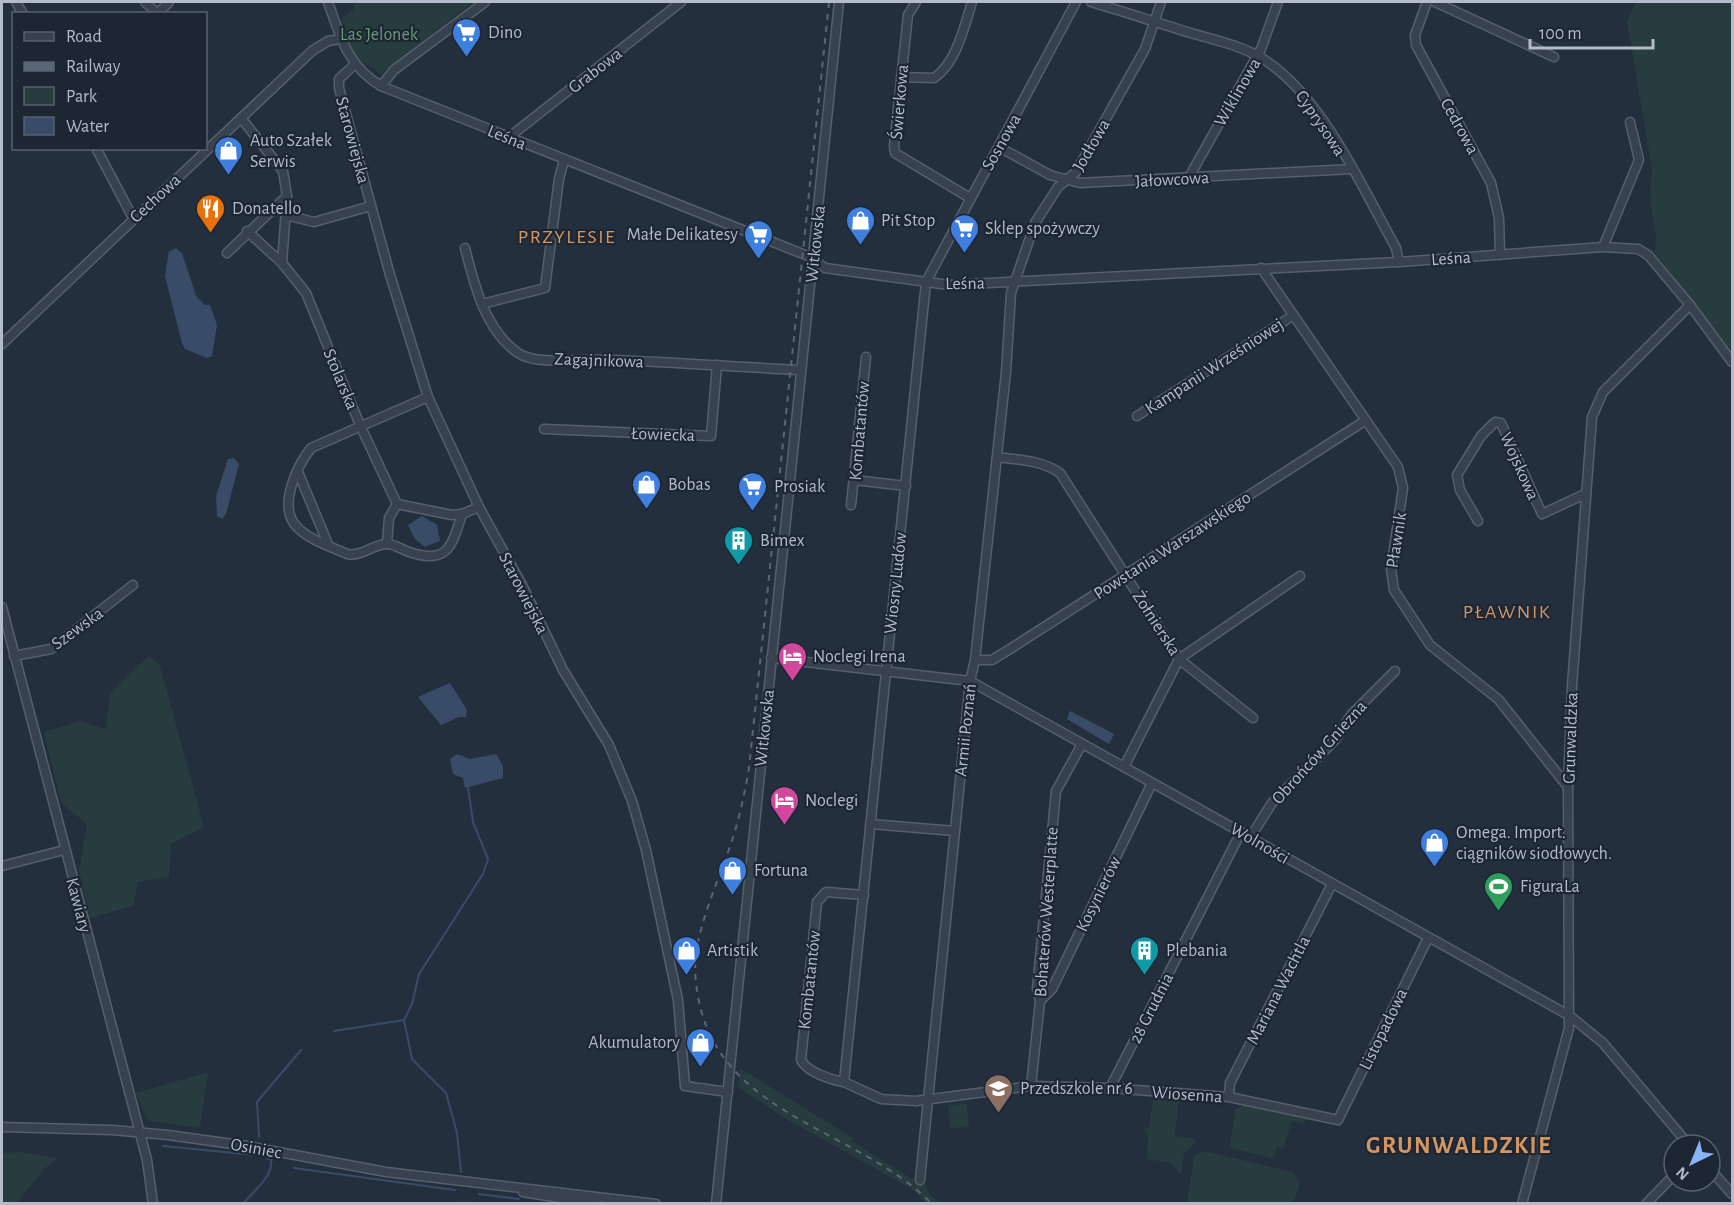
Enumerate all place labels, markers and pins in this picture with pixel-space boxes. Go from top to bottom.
supermarket icon: Dino [451,16,483,58]
place label: Dino [488,24,522,42]
place label: Auto Szałek Serwis [250,132,333,171]
shop icon: Auto Szałek Serwis [213,134,245,176]
restaurant icon: Donatello [195,192,227,234]
place label: Donatello [232,200,302,218]
shop icon: Pit Stop [844,204,876,246]
place label: Pit Stop [881,212,935,230]
supermarket icon: Sklep spożywczy [948,212,980,254]
supermarket icon: Małe Delikatesy [743,218,775,260]
place label: Sklep spożywczy [985,220,1100,238]
place label: Małe Delikatesy [627,226,738,244]
shop icon: Bobas [631,468,663,510]
supermarket icon: Prosiak [737,470,769,512]
place label: Bobas [668,476,711,494]
place label: Prosiak [774,478,826,496]
building icon: Bimex [723,524,755,566]
place label: Bimex [760,532,805,550]
hotel icon: Noclegi Irena [776,640,808,682]
place label: Noclegi Irena [813,648,906,666]
hotel icon: Noclegi [768,784,800,826]
place label: Noclegi [805,792,858,810]
place label: Omega. Import. ciągników siodłowych. [1456,824,1612,863]
shop icon: Omega. Import. ciągników siodłowych. [1419,826,1451,868]
shop icon: Fortuna [717,854,749,896]
place label: Fortuna [754,862,808,880]
sports icon: FiguraLa [1483,870,1515,912]
place label: FiguraLa [1520,878,1580,896]
shop icon: Artistik [670,934,702,976]
building icon: Plebania [1129,934,1161,976]
place label: Artistik [707,942,759,960]
place label: Plebania [1166,942,1227,960]
shop icon: Akumulatory [685,1026,717,1068]
place label: Akumulatory [588,1034,680,1052]
school or university icon: Przedszkole nr 6 [983,1072,1015,1114]
place label: Przedszkole nr 6 [1020,1080,1133,1098]

